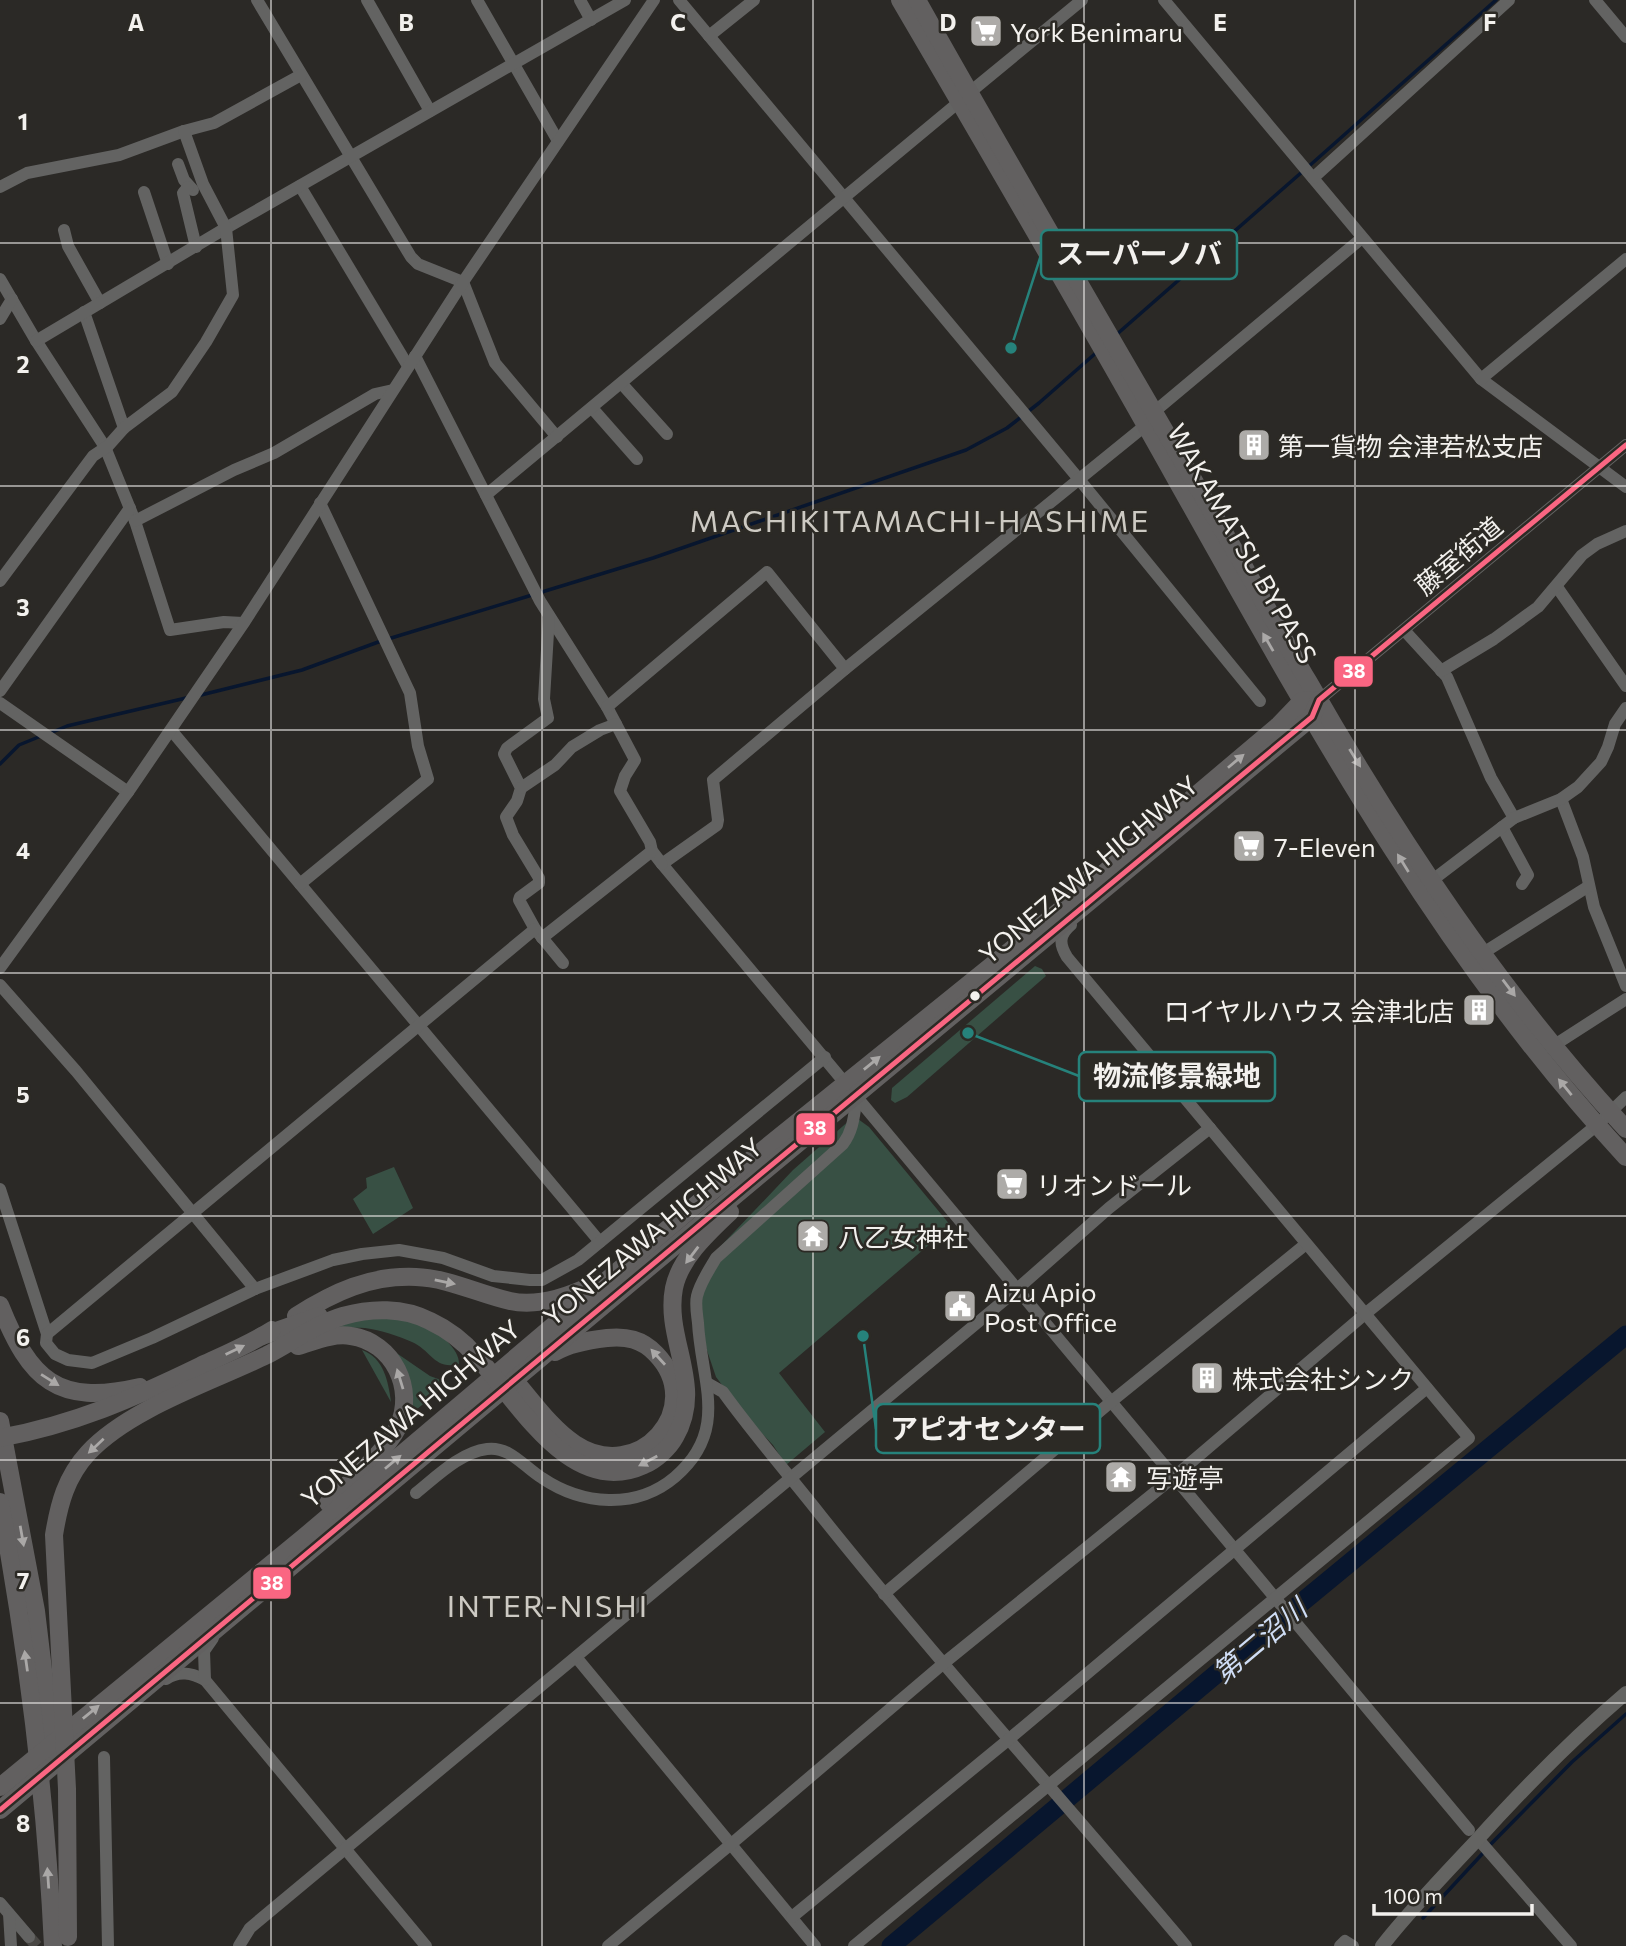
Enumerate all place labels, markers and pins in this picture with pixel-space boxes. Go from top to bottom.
supermarket icon: York Benimaru [967,12,1005,50]
place label: York Benimaru [1010,16,1183,47]
callout: スーパーノバ [1041,230,1237,279]
building icon: 第一貨物 会津若松支店 [1235,426,1273,464]
place label: 第一貨物 会津若松支店 [1278,430,1543,461]
supermarket icon: 7-Eleven [1230,827,1268,865]
place label: 7-Eleven [1274,831,1376,862]
unlabelled marker [968,989,982,1003]
building icon: ロイヤルハウス 会津北店 [1460,991,1498,1029]
place label: ロイヤルハウス 会津北店 [1164,995,1454,1026]
callout: 物流修景緑地 [1079,1052,1275,1101]
supermarket icon: リオンドール [993,1165,1031,1203]
place label: リオンドール [1036,1169,1192,1200]
temple icon: 八乙女神社 [794,1217,832,1255]
place label: 八乙女神社 [838,1221,968,1252]
place label: Aizu Apio Post Office [984,1276,1117,1337]
public building icon: Aizu Apio Post Office [941,1287,979,1325]
building icon: 株式会社シンク [1188,1359,1226,1397]
place label: 株式会社シンク [1232,1363,1414,1394]
callout: アピオセンター [876,1404,1100,1453]
temple icon: 写遊亭 [1102,1458,1140,1496]
place label: 写遊亭 [1146,1462,1224,1493]

